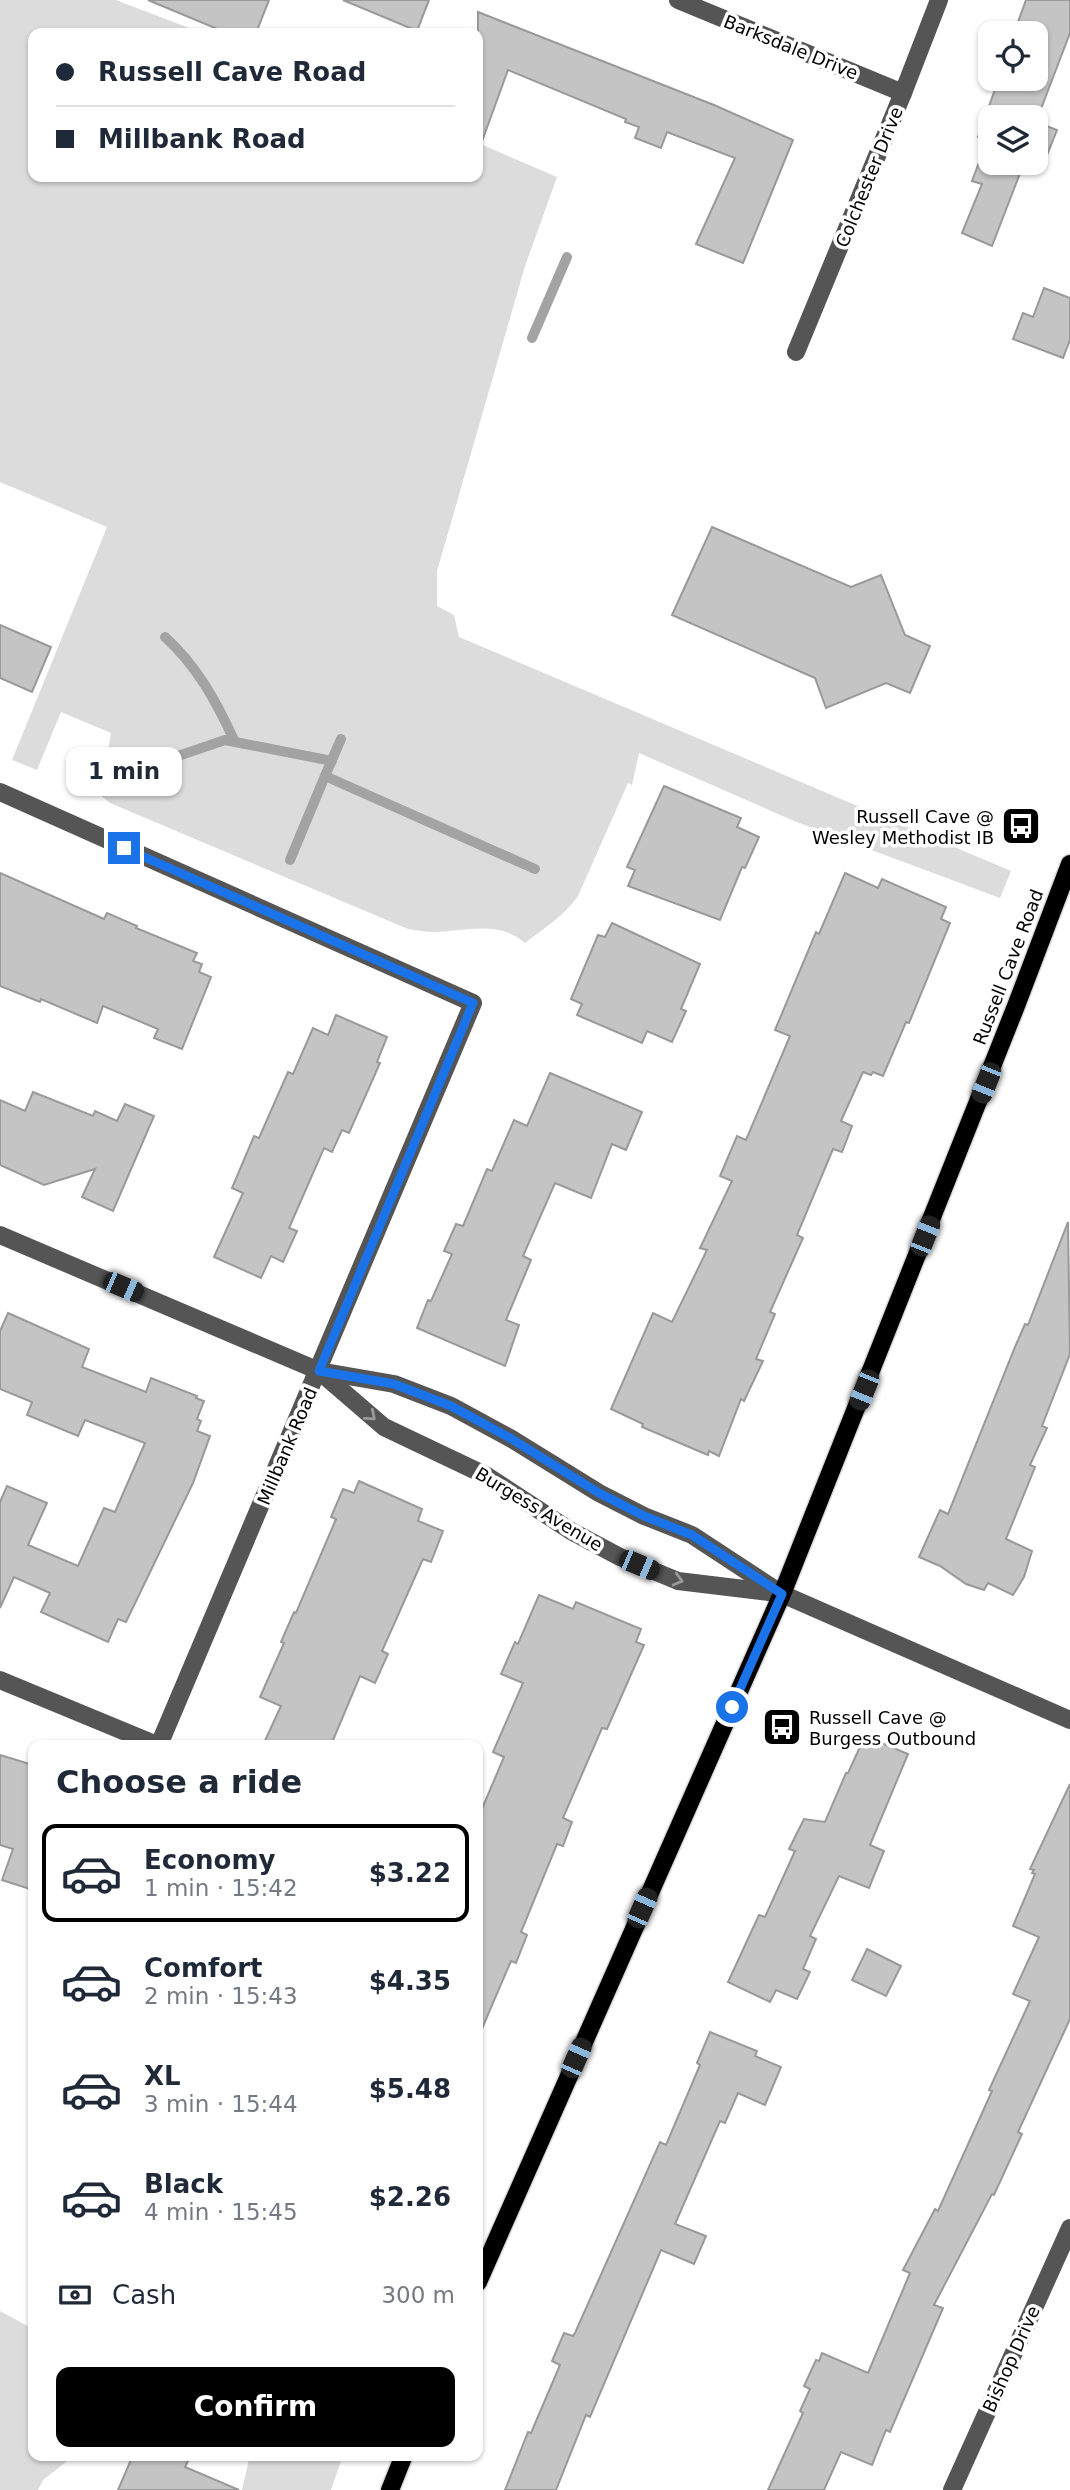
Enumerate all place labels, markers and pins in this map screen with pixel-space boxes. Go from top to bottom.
bus stop icon: Russell Cave @ Wesley Methodist IB [1000,805,1042,847]
place label: Russell Cave @ Wesley Methodist IB [812,806,994,848]
bus stop icon: Russell Cave @ Burgess Outbound [761,1706,803,1748]
place label: Russell Cave @ Burgess Outbound [809,1707,976,1749]

